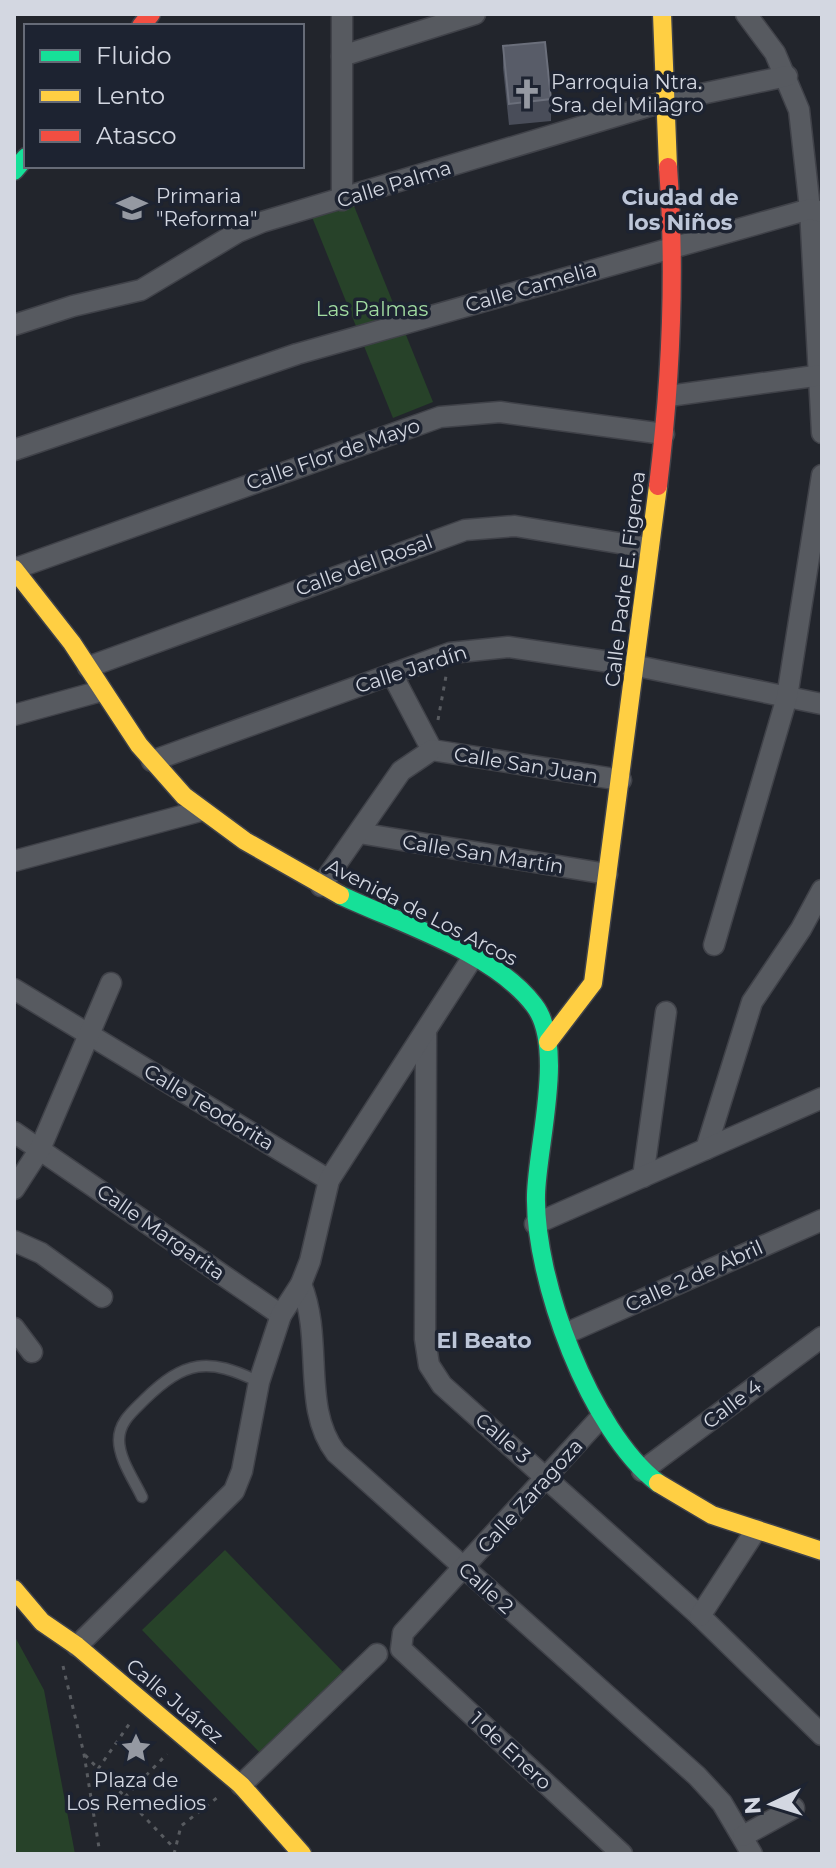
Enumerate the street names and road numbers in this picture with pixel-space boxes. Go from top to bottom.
street label: Calle Palma [334,155,454,213]
street label: Calle Camelia [463,257,599,317]
street label: Calle Flor de Mayo [243,413,423,495]
street label: Calle Padre E. Figeroa [600,470,650,688]
street label: Calle del Rosal [292,529,436,601]
street label: Calle Jardín [352,640,470,698]
street label: Calle San Juan [452,742,600,788]
street label: Calle San Martín [401,829,565,879]
street label: Avenida de Los Arcos [322,853,522,971]
street label: Calle Teodorita [140,1059,278,1155]
street label: Calle Margarita [92,1179,230,1285]
street label: Calle 2 de Abril [622,1235,766,1317]
street label: Calle 4 [698,1374,766,1434]
street label: Calle 3 [471,1408,535,1468]
street label: Calle Zaragoza [472,1434,588,1558]
street label: Calle 2 [454,1557,518,1619]
street label: Calle Juárez [122,1654,228,1748]
street label: 1 de Enero [465,1707,557,1795]

